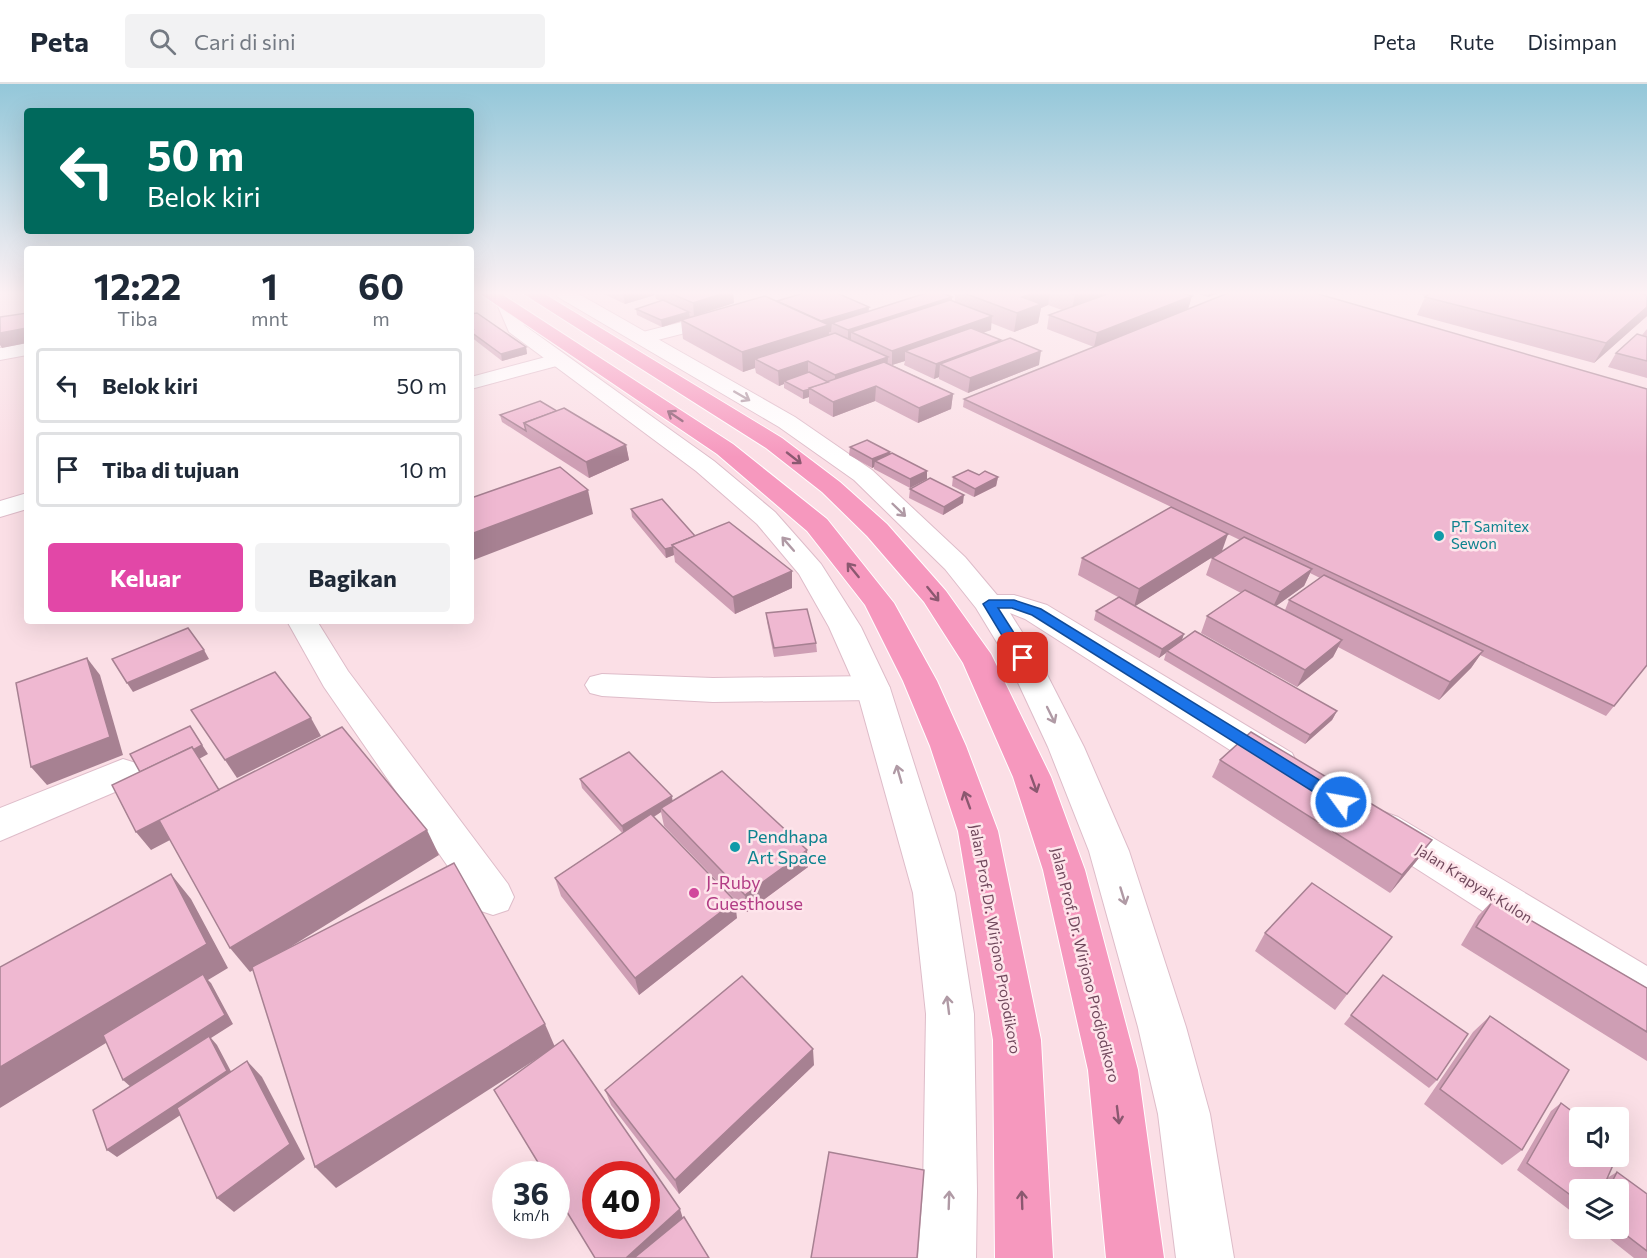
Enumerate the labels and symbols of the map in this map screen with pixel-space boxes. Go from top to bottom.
one-way arrow [733,390,750,402]
one-way arrow [668,410,684,422]
one-way arrow [785,452,801,465]
one-way arrow [892,502,907,517]
place label: P.T Samitex Sewon [1451,517,1529,552]
marker: P.T Samitex Sewon [1432,529,1446,543]
one-way arrow [781,536,795,551]
one-way arrow [847,563,860,579]
one-way arrow [926,586,939,602]
pin [997,632,1048,683]
one-way arrow [1046,706,1057,724]
one-way arrow [893,765,904,784]
position arrow [1309,770,1373,834]
one-way arrow [1030,774,1041,793]
one-way arrow [961,791,972,810]
street label: Jalan Prof. Dr. Wirjono Projodikoro [967,823,1025,1055]
place label: Pendhapa Art Space [747,825,828,868]
marker: Pendhapa Art Space [728,840,742,854]
street label: Jalan Krapyak Kulon [1413,840,1536,926]
street label: Jalan Prof. Dr. Wirjono Prodjodikoro [1048,845,1124,1084]
place label: J-Ruby Guesthouse [706,871,803,914]
marker: J-Ruby Guesthouse [687,886,701,900]
one-way arrow [1118,886,1129,905]
one-way arrow [943,995,954,1015]
one-way arrow [1113,1104,1124,1124]
speed limit sign: 40 [582,1161,660,1239]
one-way arrow [944,1190,955,1210]
one-way arrow [1016,1190,1028,1210]

